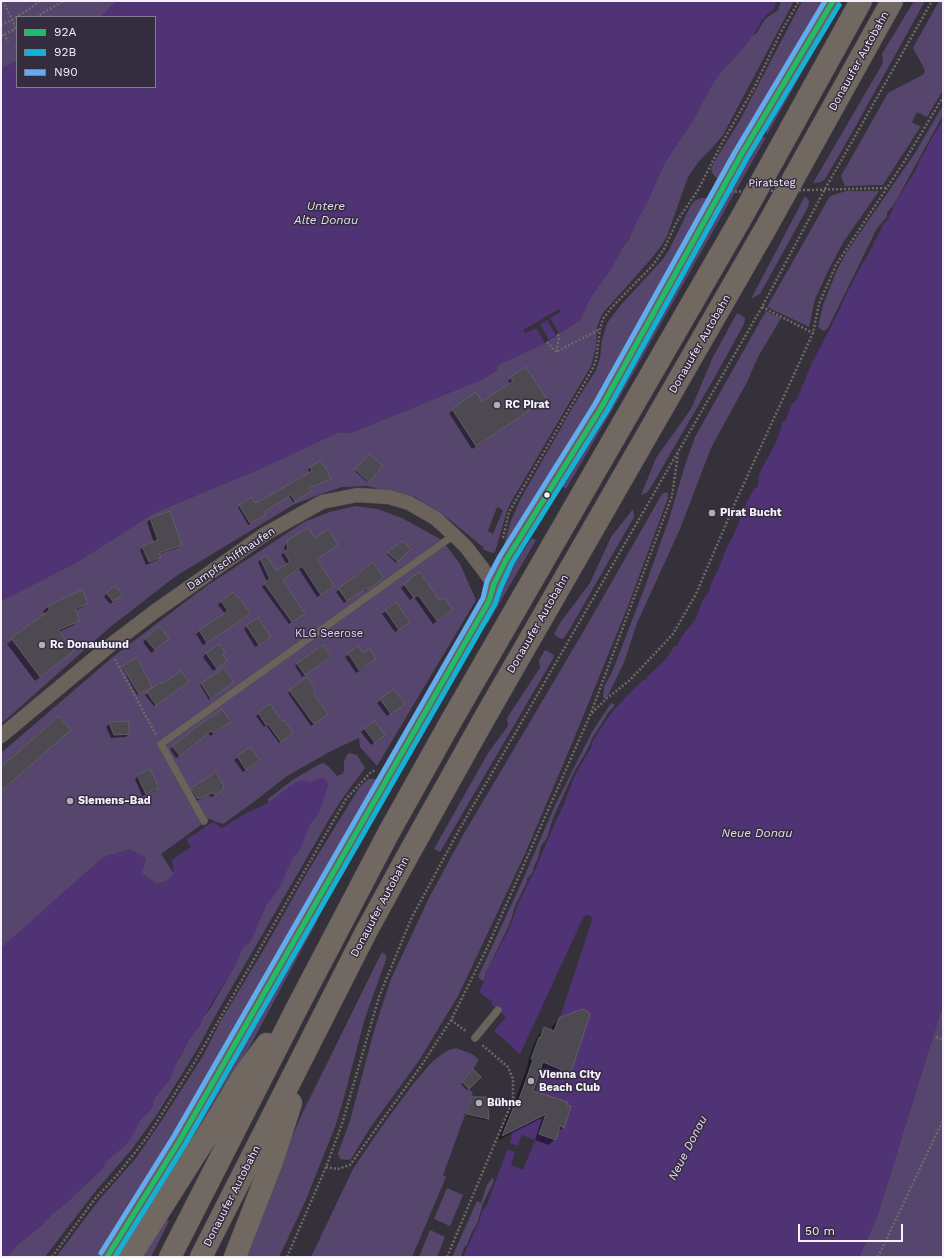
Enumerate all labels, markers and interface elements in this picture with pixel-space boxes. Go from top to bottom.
street label: Donauufer Autobahn [826,9,892,113]
legend [16,16,156,88]
text: 92A [54,25,76,39]
text: 92B [54,45,76,59]
text: N90 [54,65,78,79]
street label: Piratsteg [748,176,796,190]
water label: Untere Alte Donau [294,199,358,227]
street label: Donauufer Autobahn [666,292,734,396]
place label: RC Pirat [505,398,549,412]
marker: RC Pirat [492,400,502,410]
unlabelled marker [542,490,552,500]
place label: Pirat Bucht [720,506,781,520]
marker: Pirat Bucht [707,508,717,518]
street label: Dampfschiffhaufen [185,525,277,593]
street label: Donauufer Autobahn [504,572,572,676]
park label: KLG Seerose [295,627,363,641]
place label: Rc Donaubund [50,638,129,652]
marker: Rc Donaubund [37,640,47,650]
place label: Siemens-Bad [78,794,151,808]
marker: Siemens-Bad [65,796,75,806]
water label: Neue Donau [722,826,792,840]
street label: Donauufer Autobahn [348,855,412,959]
place label: Vienna City Beach Club [539,1068,601,1094]
marker: Vienna City Beach Club [526,1076,536,1086]
place label: Bühne [487,1096,521,1110]
marker: Bühne [474,1098,484,1108]
water label: Neue Donau [666,1113,710,1183]
street label: Donauufer Autobahn [201,1143,263,1249]
scale bar [800,1216,905,1242]
text: 50 m [805,1224,835,1238]

